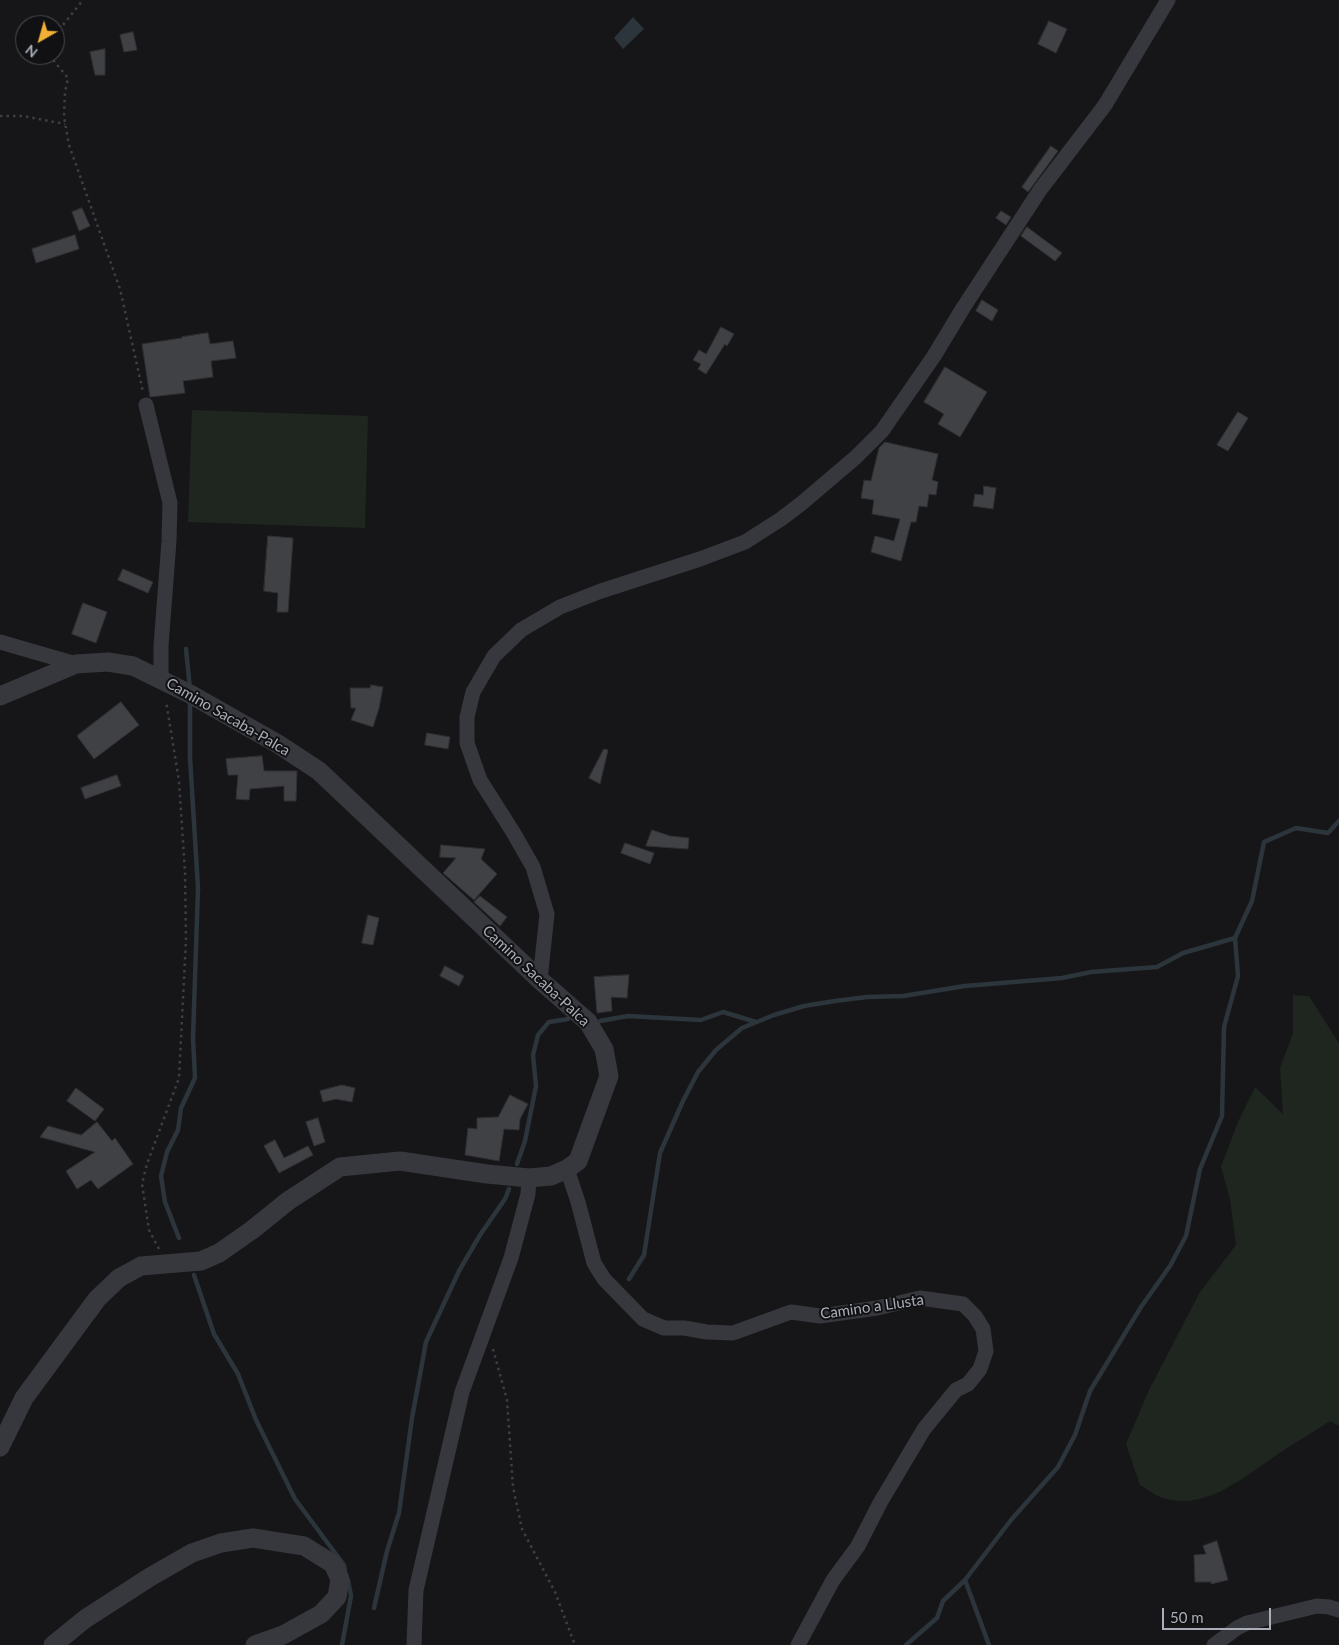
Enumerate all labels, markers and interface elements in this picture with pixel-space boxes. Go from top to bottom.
north arrow [15,15,65,65]
text: N [22,41,41,61]
street label: Camino Sacaba-Palca [163,674,293,760]
street label: Camino Sacaba-Palca [479,922,593,1030]
street label: Camino a Llusta [819,1291,925,1323]
scale bar [1164,1598,1273,1630]
text: 50 m [1170,1608,1204,1626]

